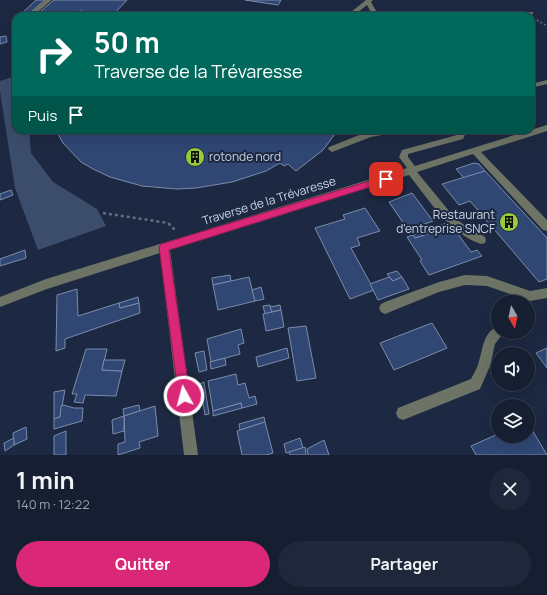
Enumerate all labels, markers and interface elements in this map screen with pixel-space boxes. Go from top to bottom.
text: 50 m [94,23,160,61]
icon: right [28,28,80,80]
text: Traverse de la Trévaresse [94,59,303,83]
icon: arrive [65,104,87,126]
text: Puis [28,105,57,126]
building icon: rotonde nord [184,146,206,168]
place label: rotonde nord [209,148,281,165]
pin [369,162,403,196]
icon: arrive [375,168,397,190]
street label: Traverse de la Trévaresse [200,172,338,229]
place label: Restaurant d'entreprise SNCF [396,206,495,237]
building icon: Restaurant d'entreprise SNCF [498,211,520,233]
north arrow [491,295,535,339]
map controls [491,295,535,443]
button: sound [491,347,535,391]
position arrow [163,375,205,417]
button: layers [491,399,535,443]
text: 1 min [16,463,75,496]
button: close [489,468,531,510]
text: 140 m · 12:22 [16,495,90,513]
button: Quitter [16,541,270,587]
button: Partager [278,541,531,587]

